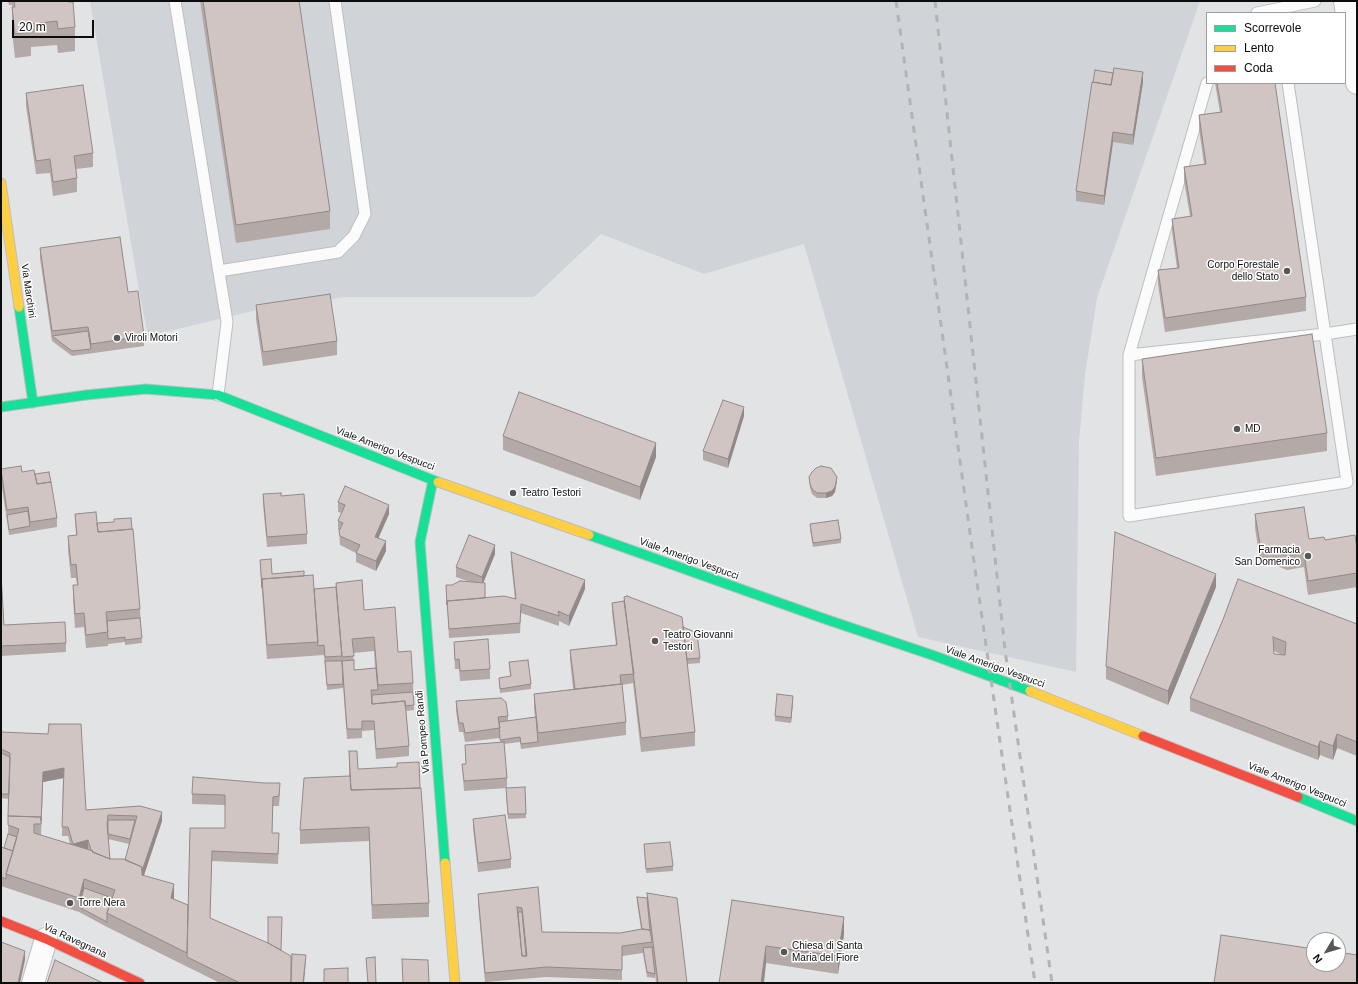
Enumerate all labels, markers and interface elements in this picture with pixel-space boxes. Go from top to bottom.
scale bar [14,12,96,38]
legend [1206,12,1346,84]
text: 20 m [19,20,46,34]
text: Scorrevole [1244,21,1301,35]
text: Lento [1244,41,1274,55]
text: Coda [1244,61,1273,75]
place label: Corpo Forestale dello Stato [1207,259,1279,282]
street label: Via Marchini [18,263,38,319]
marker: Corpo Forestale dello Stato [1282,266,1292,276]
place label: Viroli Motori [125,332,178,344]
marker: Viroli Motori [112,333,122,343]
place label: MD [1245,423,1261,435]
marker: MD [1232,424,1242,434]
street label: Viale Amerigo Vespucci [334,425,436,473]
place label: Teatro Testori [521,487,581,499]
marker: Teatro Testori [508,488,518,498]
street label: Viale Amerigo Vespucci [638,535,740,583]
place label: Farmacia San Domenico [1234,544,1300,568]
marker: Farmacia San Domenico [1303,551,1313,561]
place label: Teatro Giovanni Testori [663,629,733,652]
marker: Teatro Giovanni Testori [650,636,660,646]
street label: Viale Amerigo Vespucci [944,643,1046,691]
street label: Via Pompeo Randi [413,690,433,774]
street label: Viale Amerigo Vespucci [1246,760,1348,810]
place label: Torre Nera [78,897,125,909]
marker: Torre Nera [65,898,75,908]
street label: Via Ravegnana [42,921,108,961]
north arrow [1306,932,1346,972]
place label: Chiesa di Santa Maria del Fiore [792,940,863,964]
marker: Chiesa di Santa Maria del Fiore [779,947,789,957]
text: N [1310,952,1325,966]

